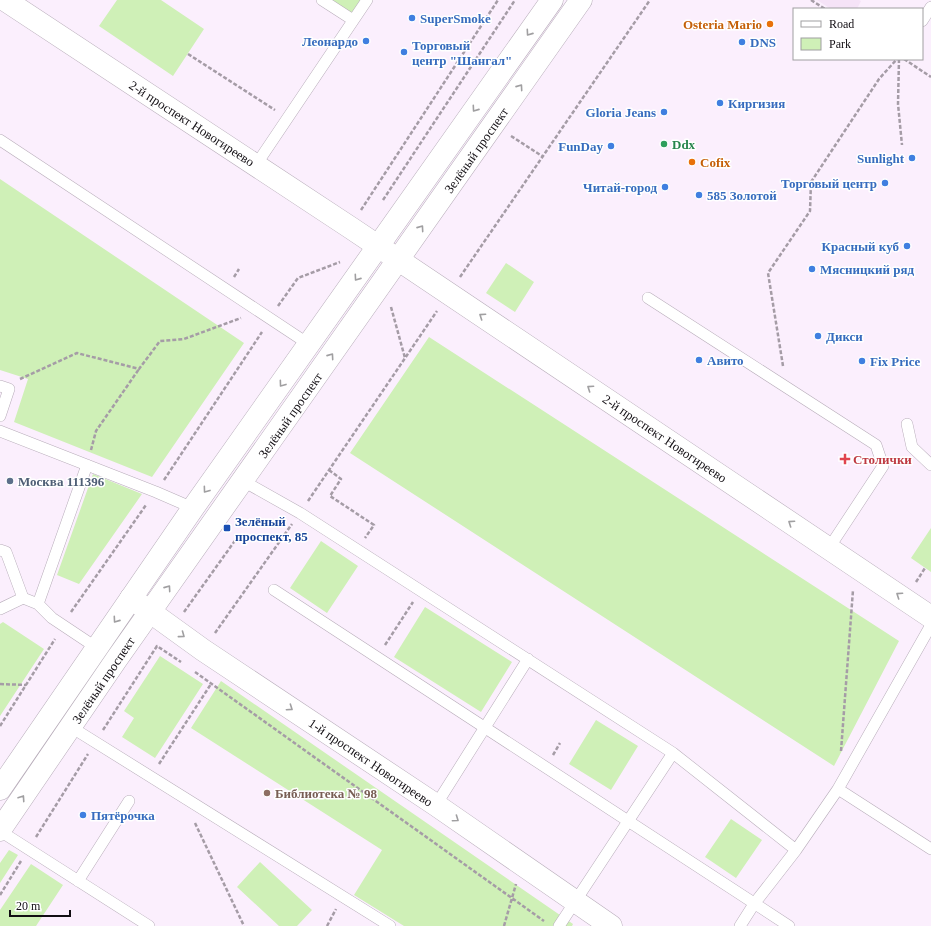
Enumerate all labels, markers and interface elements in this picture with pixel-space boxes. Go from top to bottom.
legend [793,8,923,60]
place label: SuperSmoke [420,11,491,26]
marker: SuperSmoke [407,13,417,23]
place label: Osteria Mario [683,17,762,32]
text: Road [829,17,854,31]
marker: Osteria Mario [765,19,775,29]
one-way arrow [526,29,534,36]
place label: Леонардо [302,34,358,49]
place label: DNS [750,35,776,50]
marker: Леонардо [361,36,371,46]
marker: DNS [737,37,747,47]
text: Park [829,37,851,51]
place label: Торговый центр "Шангал" [412,38,512,68]
marker: Торговый центр "Шангал" [399,47,409,57]
street label: 2-й проспект Новогиреево [126,77,257,170]
one-way arrow [515,85,522,92]
place label: Киргизия [728,96,785,111]
marker: Киргизия [715,98,725,108]
street label: Зелёный проспект [441,104,512,196]
one-way arrow [473,105,480,112]
place label: Gloria Jeans [586,105,656,120]
marker: Gloria Jeans [659,107,669,117]
place label: Ddx [672,137,696,152]
place label: FunDay [558,139,603,154]
marker: Ddx [659,139,669,149]
marker: FunDay [606,141,616,151]
place label: Sunlight [857,151,905,166]
marker: Sunlight [907,153,917,163]
place label: Cofix [700,155,731,170]
marker: Cofix [687,157,697,167]
place label: Торговый центр [781,176,877,191]
marker: Торговый центр [880,178,890,188]
place label: Читай-город [583,180,657,195]
marker: Читай-город [660,182,670,192]
place label: 585 Золотой [707,188,777,203]
marker: 585 Золотой [694,190,704,200]
one-way arrow [416,225,424,232]
place label: Красный куб [822,239,899,254]
marker: Красный куб [902,241,912,251]
place label: Мясницкий ряд [820,262,915,277]
marker: Мясницкий ряд [807,264,817,274]
one-way arrow [354,274,362,281]
one-way arrow [479,313,486,320]
place label: Дикси [826,329,863,344]
marker: Дикси [813,331,823,341]
one-way arrow [326,353,333,360]
place label: Авито [707,353,744,368]
place label: Fix Price [870,354,920,369]
marker: Авито [694,355,704,365]
marker: Fix Price [857,356,867,366]
street label: Зелёный проспект [255,369,326,461]
one-way arrow [280,380,287,387]
one-way arrow [587,386,594,393]
street label: 2-й проспект Новогиреево [600,391,730,486]
place label: Столички [853,452,912,467]
marker: Столички [840,454,850,464]
place label: Москва 111396 [18,474,105,489]
marker: Москва 111396 [5,476,15,486]
one-way arrow [204,485,211,492]
place label: Зелёный проспект, 85 [235,514,308,544]
one-way arrow [788,520,795,527]
marker: Зелёный проспект, 85 [222,523,232,533]
one-way arrow [163,585,170,592]
one-way arrow [896,593,903,600]
one-way arrow [113,616,121,623]
one-way arrow [178,630,185,638]
street label: Зелёный проспект [69,634,138,726]
one-way arrow [285,703,292,710]
street label: 1-й проспект Новогиреево [306,715,436,810]
place label: Библиотека № 98 [275,786,377,801]
marker: Библиотека № 98 [262,788,272,798]
one-way arrow [17,795,25,802]
place label: Пятёрочка [91,808,155,823]
marker: Пятёрочка [78,810,88,820]
one-way arrow [452,814,459,822]
scale bar [10,892,70,918]
text: 20 m [16,899,41,913]

